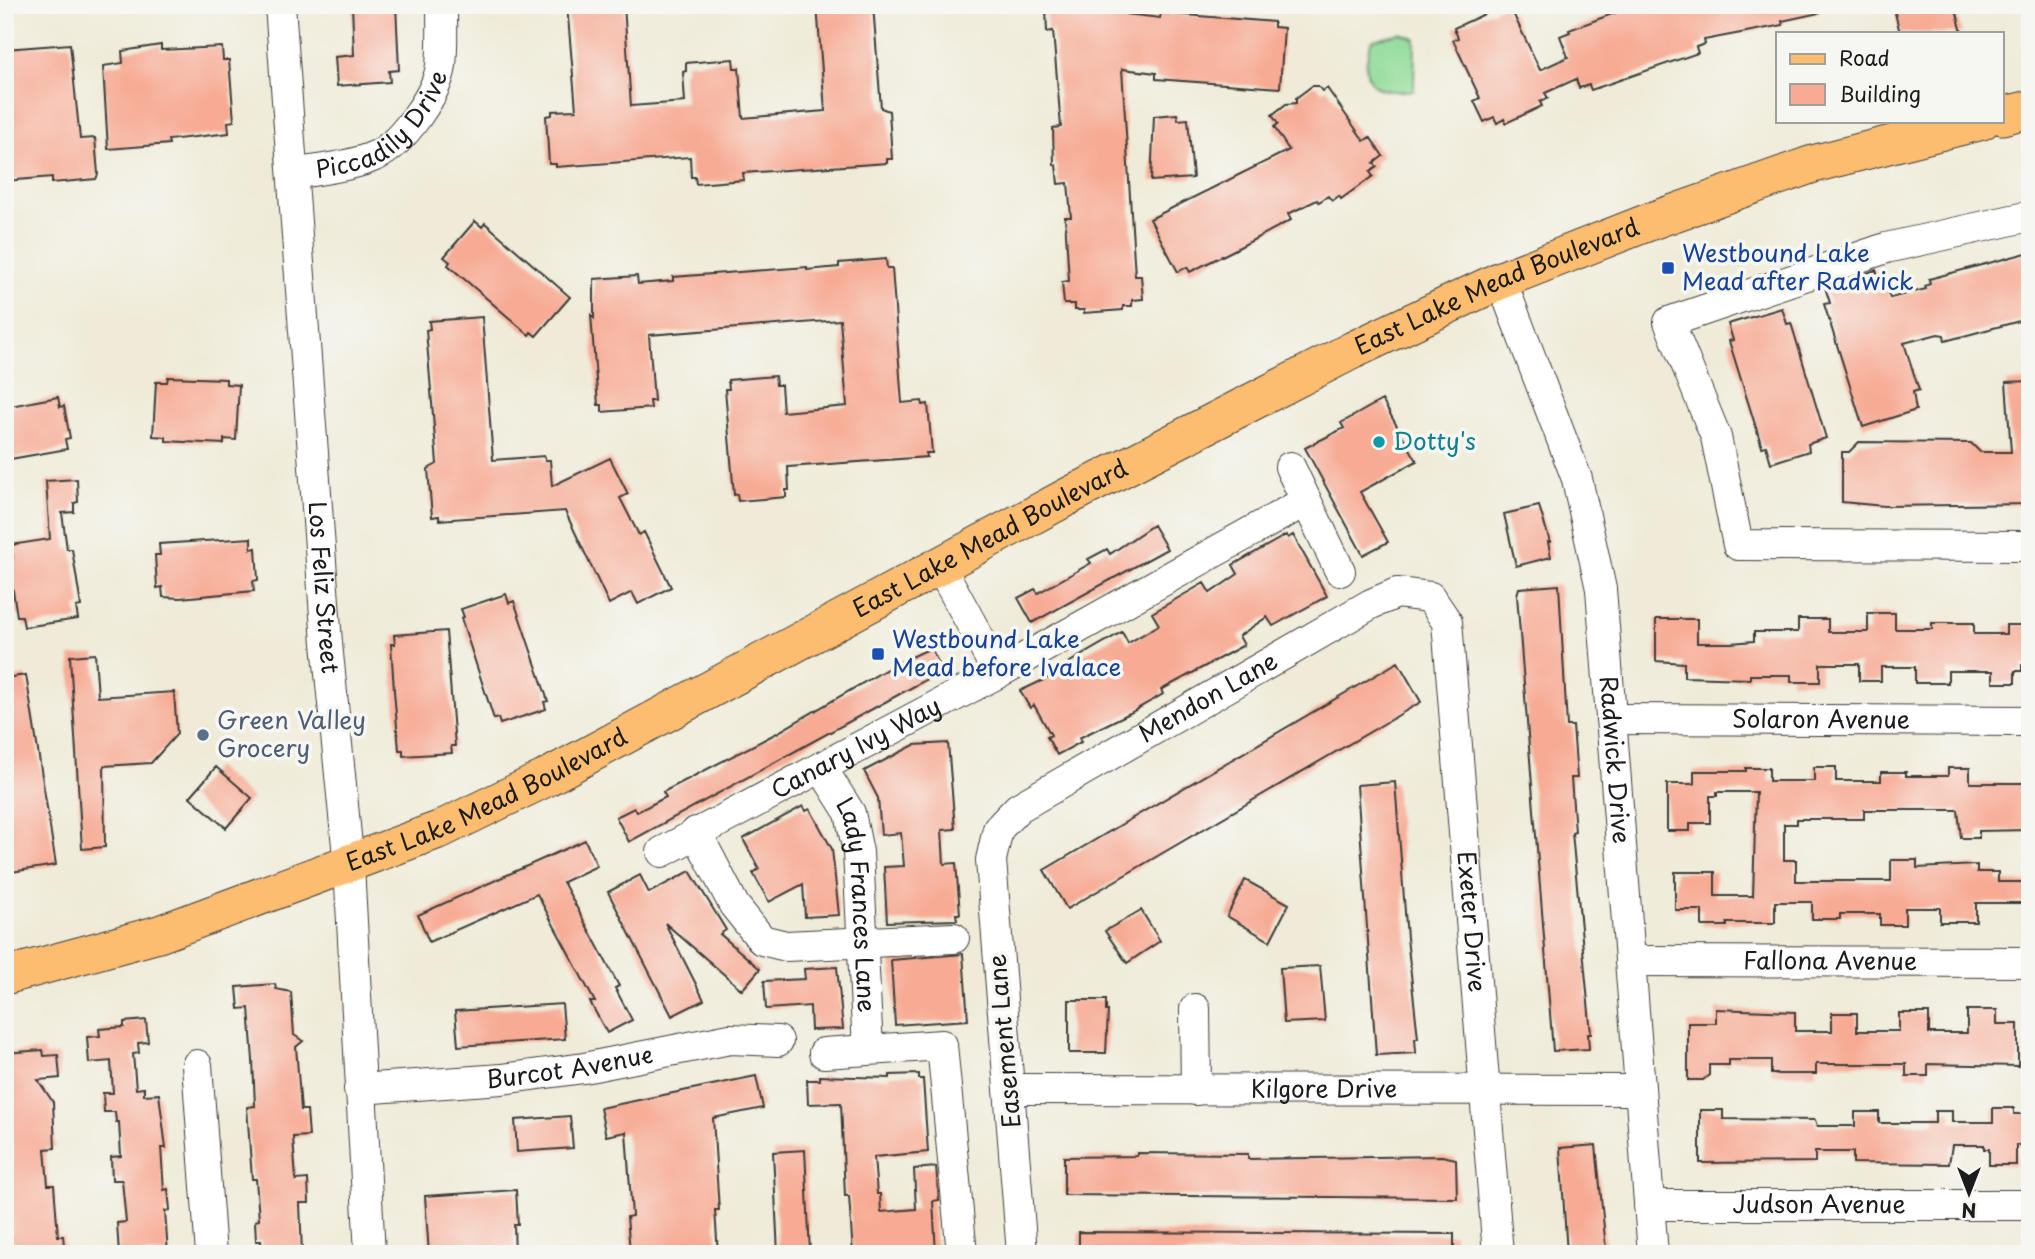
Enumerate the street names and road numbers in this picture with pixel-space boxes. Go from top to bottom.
street label: Piccadily Drive [313,65,455,186]
street label: East Lake Mead Boulevard [1348,208,1644,363]
street label: East Lake Mead Boulevard [846,449,1134,625]
street label: Los Feliz Street [301,500,350,675]
street label: Mendon Lane [1131,642,1284,751]
street label: Radwick Drive [1592,675,1641,845]
street label: Canary Ivy Way [764,687,947,807]
street label: Solaron Avenue [1732,700,1910,736]
street label: East Lake Mead Boulevard [340,717,633,879]
street label: Lady Frances Lane [828,789,886,1013]
street label: Exeter Drive [1450,849,1497,993]
street label: Fallona Avenue [1743,941,1917,978]
street label: Easement Lane [977,953,1029,1130]
street label: Burcot Avenue [485,1035,656,1096]
street label: Kilgore Drive [1251,1069,1397,1106]
street label: Judson Avenue [1733,1185,1905,1221]

